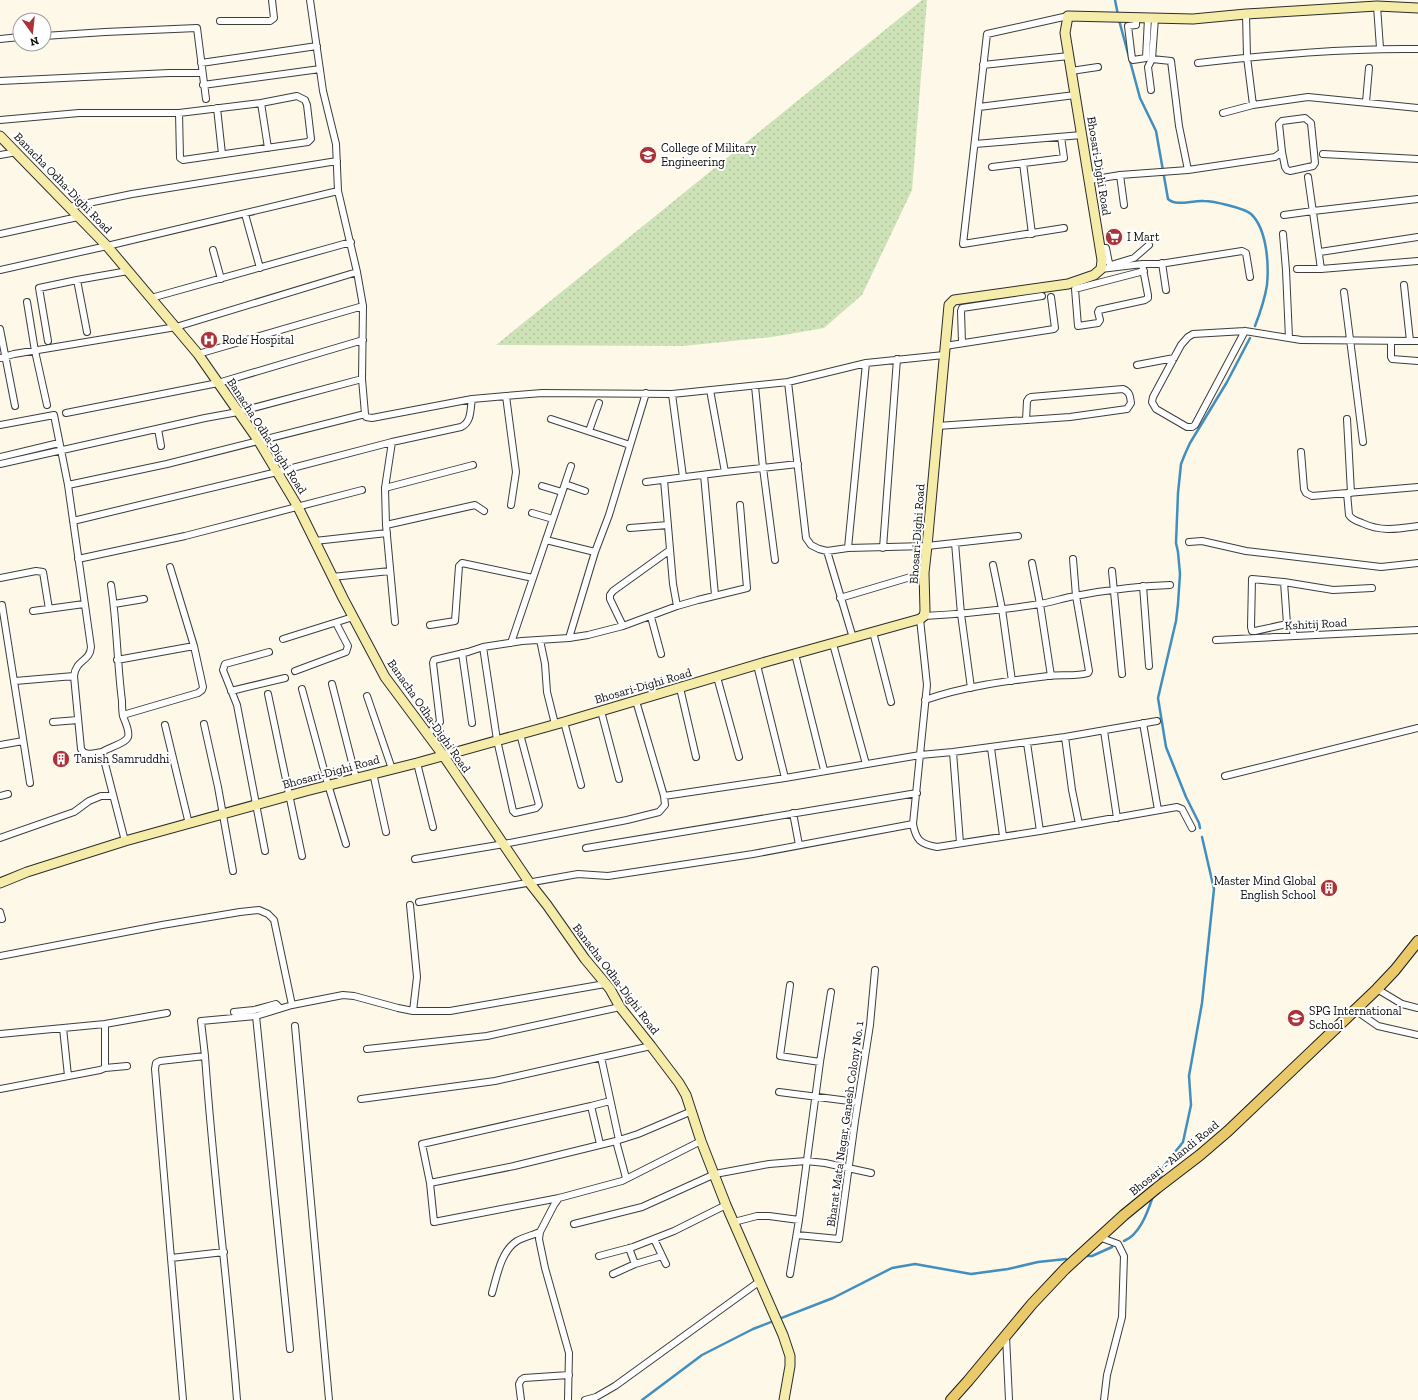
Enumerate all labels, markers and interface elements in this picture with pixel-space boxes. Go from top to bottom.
north arrow [12,12,52,52]
text: N [28,34,40,49]
street label: Bhosari-Dighi Road [1084,115,1114,217]
street label: Banacha Odha-Dighi Road [11,130,115,237]
place label: College of Military Engineering [661,141,757,169]
school or university icon: College of Military Engineering [638,145,658,165]
supermarket icon: I Mart [1104,227,1124,247]
place label: I Mart [1127,230,1160,244]
hospital icon: Rode Hospital [199,330,219,350]
place label: Rode Hospital [222,333,294,347]
street label: Banacha Odha-Dighi Road [224,376,310,497]
street label: Bhosari-Dighi Road [907,483,928,584]
street label: Kshitij Road [1284,615,1348,634]
street label: Banacha Odha-Dighi Road [385,657,474,776]
street label: Bhosari-Dighi Road [593,665,693,707]
building icon: Tanish Samruddhi [51,749,71,769]
place label: Tanish Samruddhi [74,752,170,766]
street label: Bhosari-Dighi Road [281,752,382,792]
place label: Master Mind Global English School [1214,874,1316,902]
building icon: Master Mind Global English School [1319,878,1339,898]
street label: Banacha Odha-Dighi Road [570,921,662,1037]
place label: SPG International School [1309,1004,1402,1032]
school or university icon: SPG International School [1286,1008,1306,1028]
street label: Bharat Mata Nagar, Ganesh Colony No. 1 [824,1020,866,1228]
street label: Bhosari - Alandi Road [1126,1117,1222,1198]

